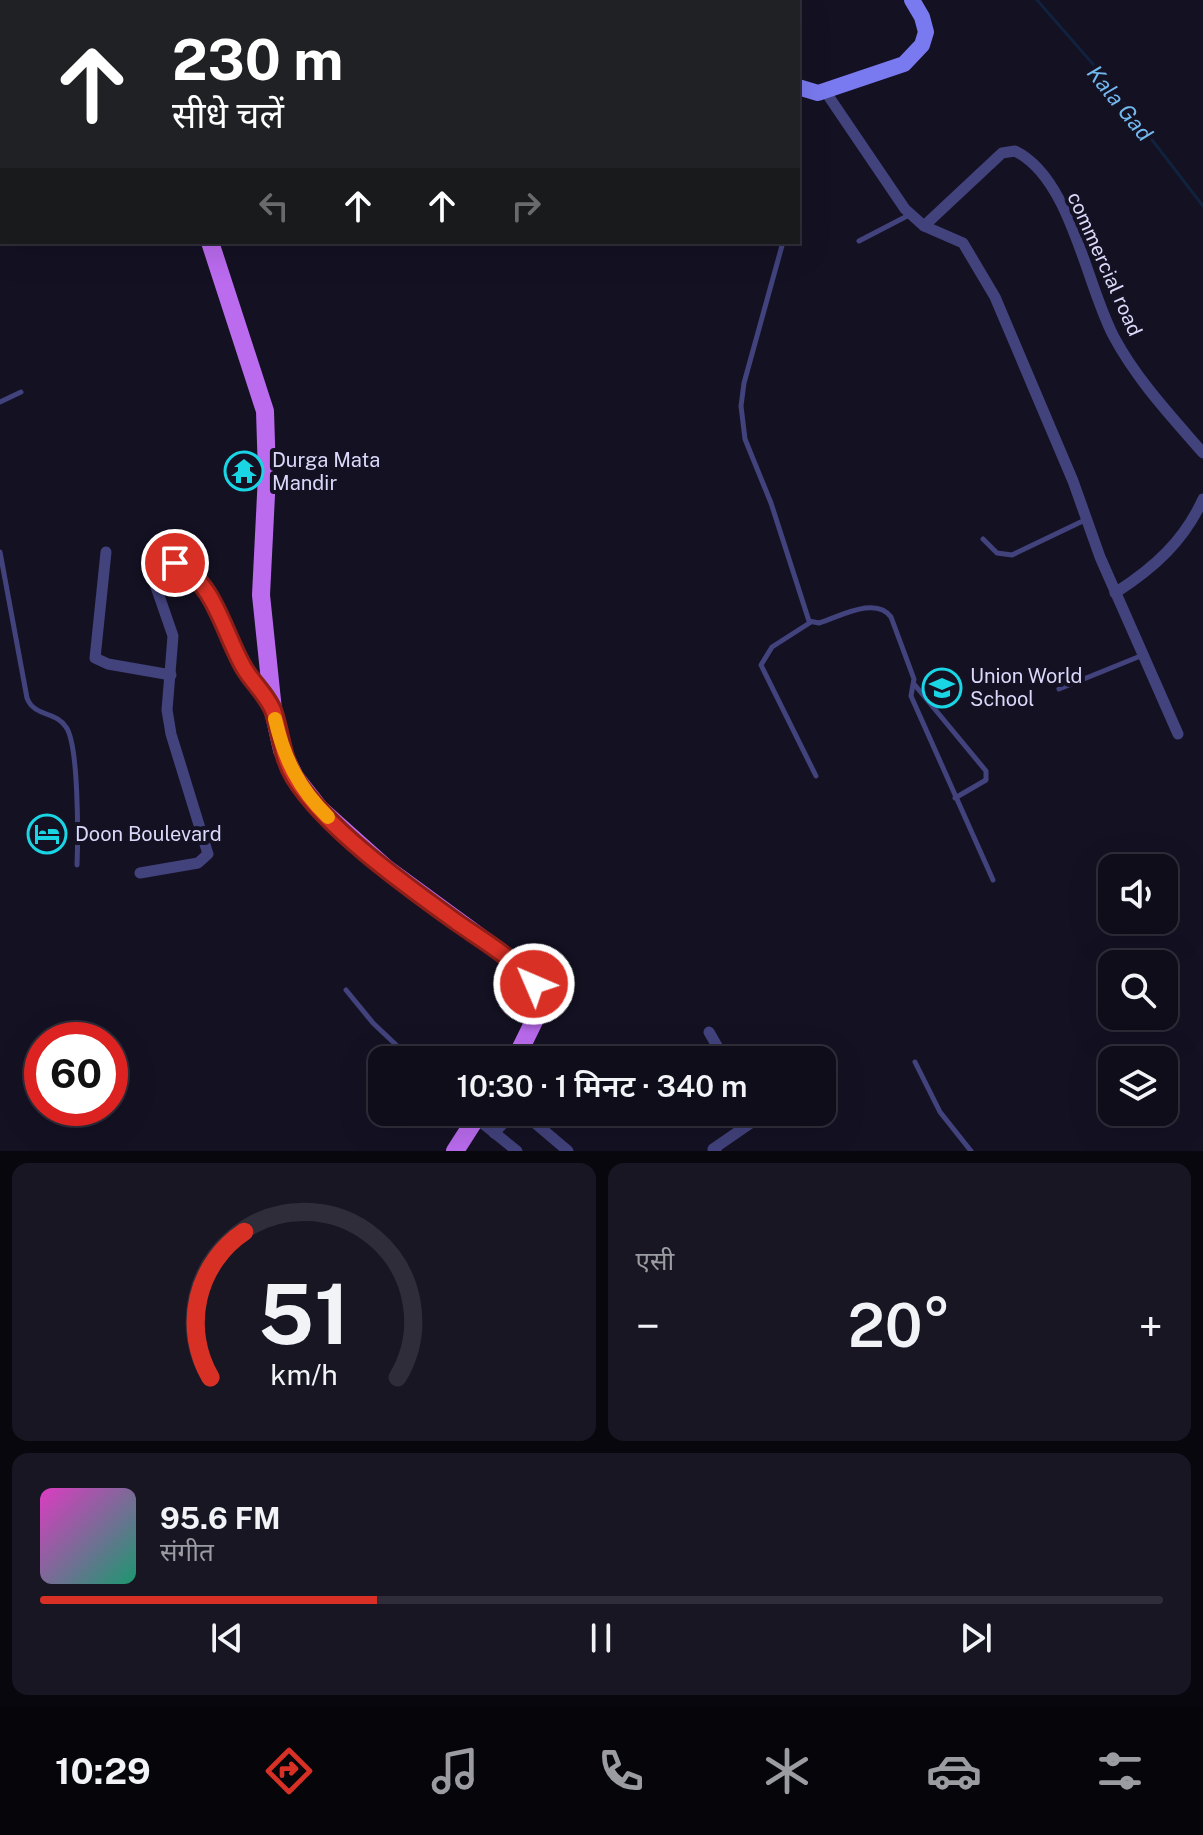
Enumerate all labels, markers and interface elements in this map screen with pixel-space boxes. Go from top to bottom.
text: 230 m [172,27,344,93]
icon: ahead [40,32,144,136]
water label: Kala Gad [1082,60,1158,146]
text: सीधे चलें [172,94,284,136]
icon: left [252,184,296,228]
icon: ahead [336,184,380,228]
icon: ahead [420,184,464,228]
icon: right [504,184,548,228]
street label: commercial road [1062,188,1148,340]
place label: Durga Mata Mandir [272,448,380,495]
temple icon: Durga Mata Mandir [223,450,265,492]
pin [141,529,209,597]
icon: arrive [153,541,197,585]
place label: Union World School [970,664,1083,711]
school or university icon: Union World School [921,667,963,709]
hotel icon: Doon Boulevard [26,813,68,855]
place label: Doon Boulevard [75,822,222,846]
map controls [1098,854,1178,1126]
button: sound [1098,854,1178,934]
position arrow [492,942,576,1026]
button: search [1098,950,1178,1030]
speed limit sign: 60 [24,1022,128,1126]
button: layers [1098,1046,1178,1126]
text: 10:30 · 1 मिनट · 340 m [456,1068,748,1104]
text: एसी [636,1245,674,1276]
text: 51 [258,1265,350,1363]
text: 20° [848,1290,951,1361]
text: − [636,1300,660,1352]
text: + [1139,1300,1163,1352]
text: km/h [270,1358,337,1391]
text: 95.6 FM [160,1500,281,1536]
text: संगीत [160,1536,214,1567]
icon: previous [205,1616,249,1660]
icon: pause [579,1616,623,1660]
icon: next [954,1616,998,1660]
icon: directions [261,1743,317,1799]
icon: music [427,1743,483,1799]
icon: phone [593,1743,649,1799]
icon: climate [759,1743,815,1799]
icon: car [926,1743,982,1799]
icon: filters [1092,1743,1148,1799]
text: 10:29 [55,1750,151,1792]

